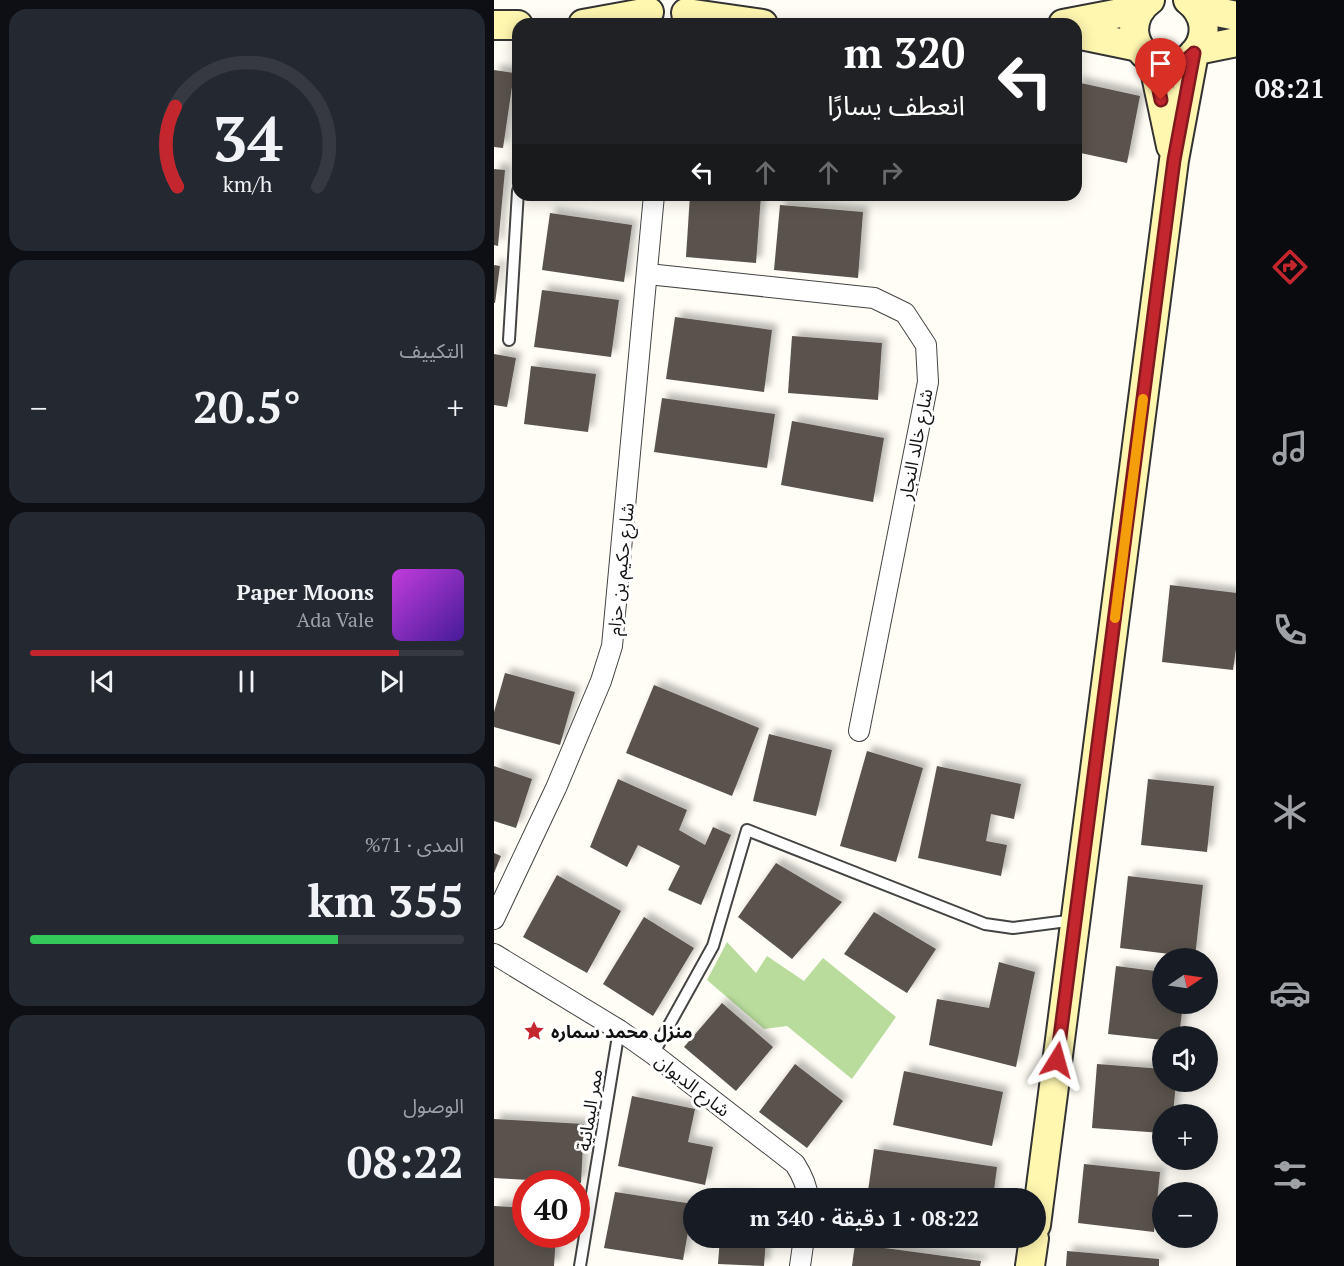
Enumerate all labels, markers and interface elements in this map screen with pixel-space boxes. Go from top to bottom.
text: 320 m [844,24,965,80]
pin [1135,38,1186,100]
icon: left [986,42,1064,120]
icon: arrive [1144,47,1177,80]
text: 08:21 [1255,70,1325,106]
text: انعطف يسارًا [827,87,965,123]
text: 34 [212,96,282,179]
icon: left [686,156,719,189]
icon: ahead [749,156,782,189]
icon: ahead [812,156,845,189]
icon: right [875,156,908,189]
text: km/h [222,171,272,199]
icon: directions [1269,246,1311,288]
text: التكييف [400,337,464,364]
text: 20.5° [193,376,301,436]
text: − [30,386,48,429]
text: + [446,386,464,429]
street label: شارع خالد النجار [892,387,940,503]
icon: music [1269,427,1311,469]
street label: شارع حكيم بن حزام [601,502,642,637]
text: Paper Moons [236,577,374,606]
text: Ada Vale [297,606,374,633]
icon: phone [1269,609,1311,651]
icon: previous [86,665,119,698]
icon: pause [230,665,263,698]
icon: next [375,665,408,698]
icon: climate [1269,791,1311,833]
text: المدى · 71% [365,831,464,858]
text: 355 km [308,870,464,930]
north arrow [1152,948,1218,1014]
map controls [1152,948,1218,1248]
icon: car [1269,972,1311,1014]
place icon: منزل محمد سماره [522,1019,546,1043]
place label: منزل محمد سماره [551,1019,692,1043]
button: sound [1152,1026,1218,1092]
position arrow [1025,1028,1089,1092]
street label: شارع الديوان [649,1048,735,1124]
street label: ممر اليمانية [571,1067,607,1153]
text: الوصول [403,1092,464,1119]
button: + [1152,1104,1218,1170]
text: 08:22 [347,1131,464,1191]
icon: filters [1269,1154,1311,1196]
speed limit sign: 40 [512,1170,590,1248]
button: − [1152,1182,1218,1248]
text: 08:22 · 1 دقيقة · 340 m [750,1203,979,1232]

